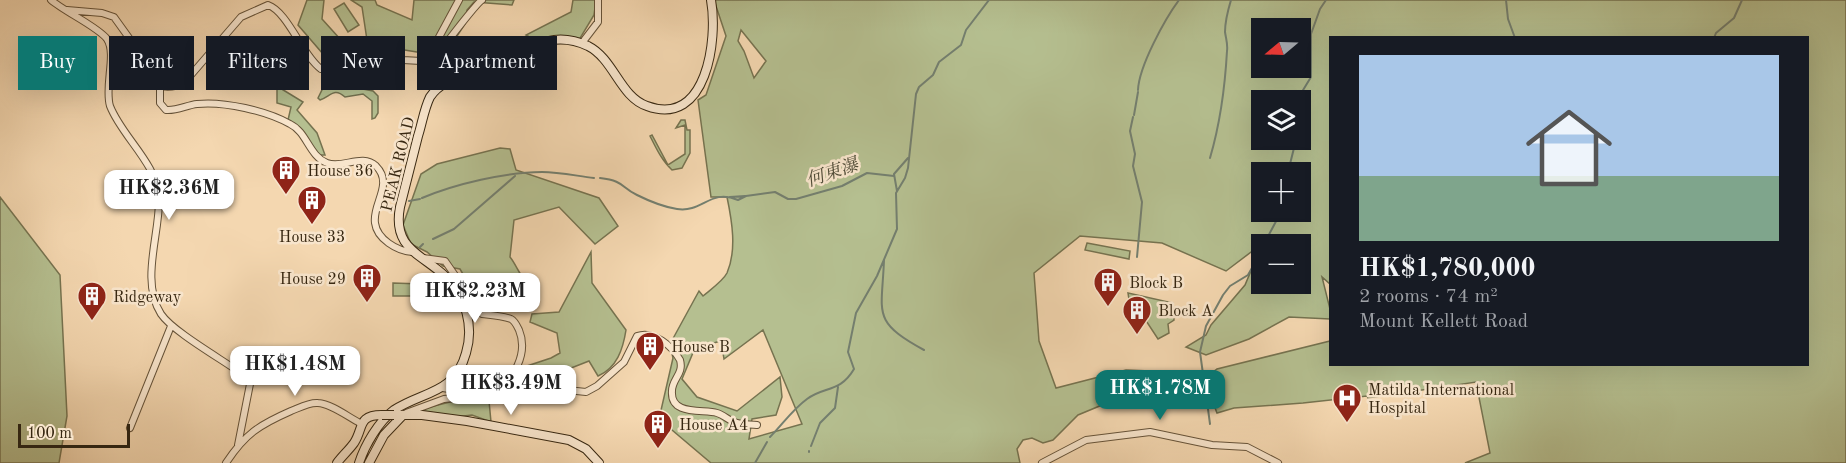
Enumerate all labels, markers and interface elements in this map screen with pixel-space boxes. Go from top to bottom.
north arrow [1251,18,1311,78]
map controls [1251,18,1311,294]
chip: Buy [18,36,97,90]
chip: Rent [109,36,194,90]
chip: Filters [206,36,309,90]
chip: New [321,36,405,90]
chip: Apartment [417,36,557,90]
button: layers [1251,90,1311,150]
icon: home [1515,94,1623,202]
street label: PEAK ROAD [379,115,418,214]
water label: 何東瀑 [803,153,863,190]
building icon: House 36 [270,154,302,196]
button: + [1251,162,1311,222]
place label: House 36 [307,164,373,180]
pin: HK$2.36M [107,170,231,221]
text: HK$2.36M [118,179,220,199]
building icon: House 33 [296,184,328,226]
place label: House 33 [279,230,345,246]
button: − [1251,234,1311,294]
text: HK$1,780,000 [1359,256,1536,282]
building icon: House 29 [351,262,383,304]
building icon: Block B [1092,266,1124,308]
place label: House 29 [280,272,346,288]
pin: HK$2.23M [413,273,537,324]
place label: Block B [1129,276,1183,292]
building icon: Ridgeway [76,280,108,322]
text: HK$2.23M [424,282,526,302]
text: 2 rooms · 74 m² [1359,287,1498,307]
place label: Ridgeway [113,290,182,306]
building icon: Block A [1121,294,1153,336]
place label: Block A [1158,304,1213,320]
text: Mount Kellett Road [1359,312,1528,332]
building icon: House B [634,330,666,372]
place label: House B [671,340,730,356]
pin: HK$1.48M [233,346,357,397]
text: HK$1.48M [244,355,346,375]
pin: HK$3.49M [449,365,573,416]
pin: HK$1.78M [1098,370,1222,421]
text: HK$3.49M [460,374,562,394]
text: HK$1.78M [1109,379,1211,399]
hospital icon: Matilda International Hospital [1331,382,1363,424]
place label: Matilda International Hospital [1368,383,1514,417]
building icon: House A4 [642,408,674,450]
place label: House A4 [679,418,748,434]
scale bar [18,421,130,448]
text: 100 m [27,426,72,442]

